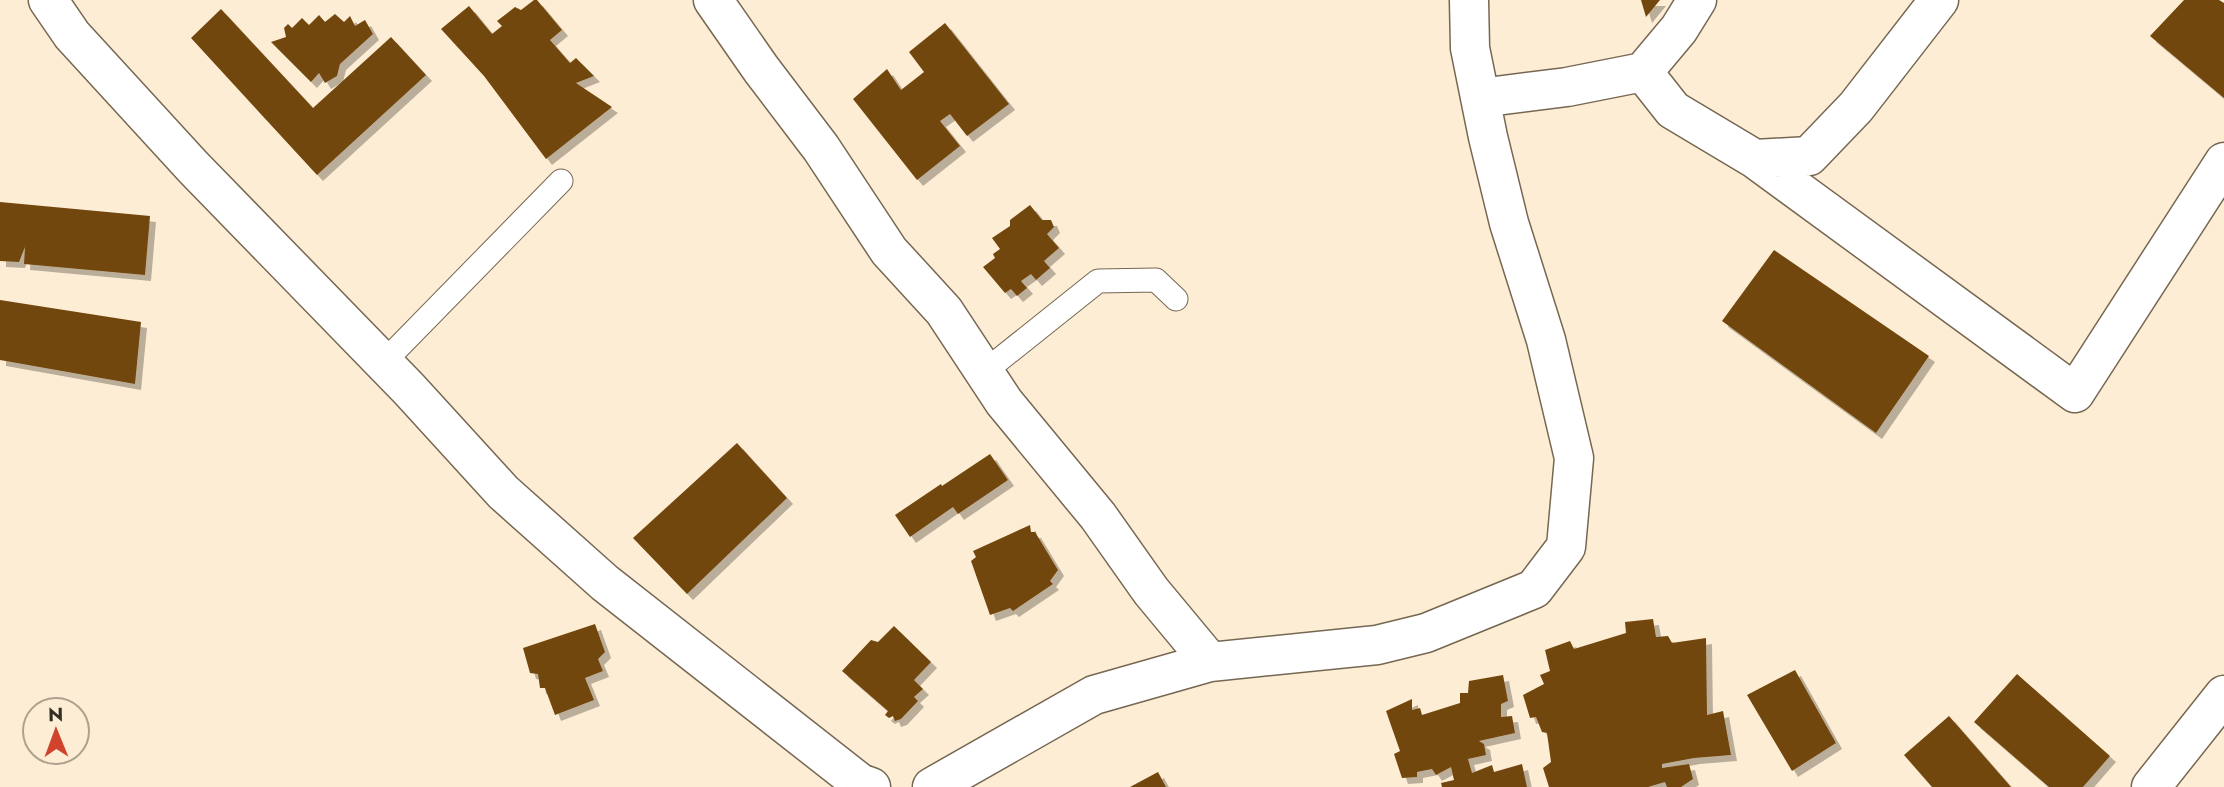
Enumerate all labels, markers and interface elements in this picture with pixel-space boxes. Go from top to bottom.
north arrow [21,696,91,766]
text: N [48,701,63,728]

